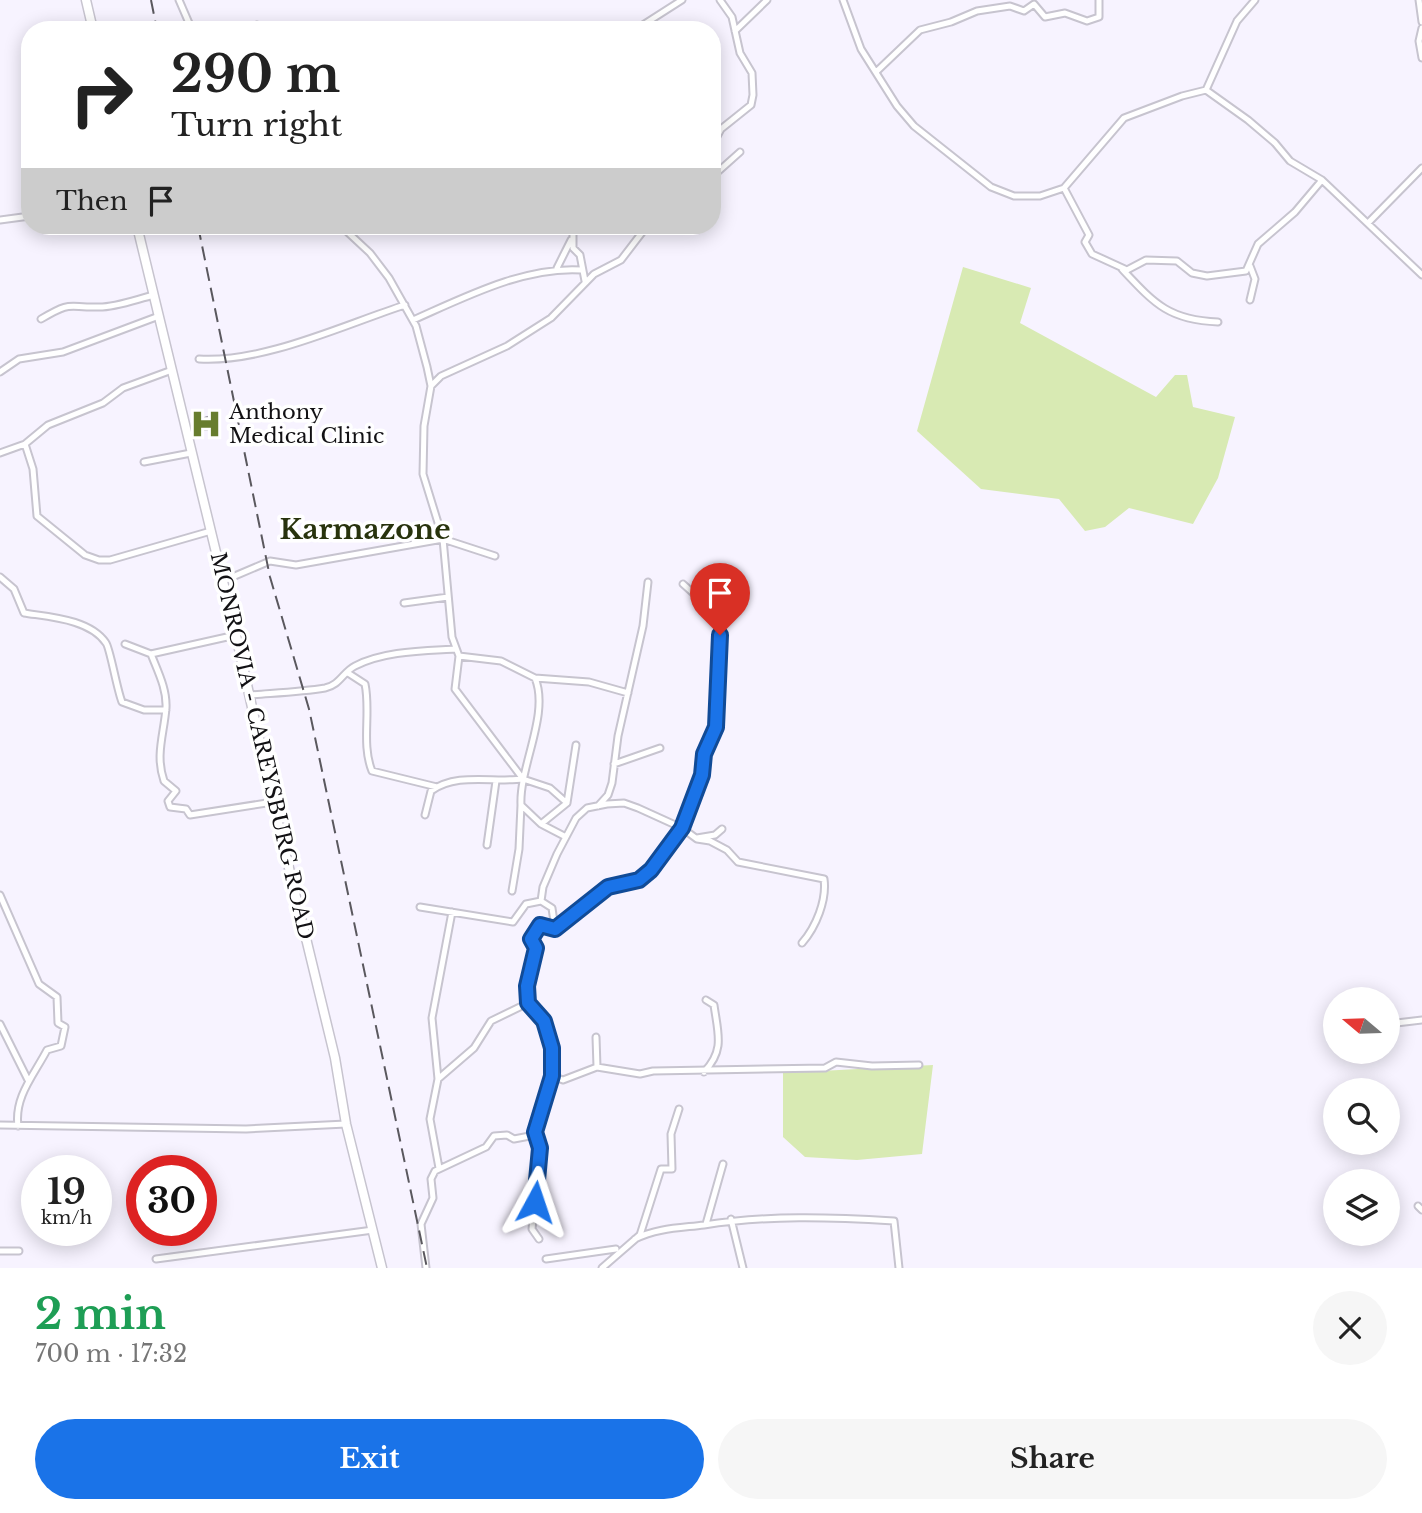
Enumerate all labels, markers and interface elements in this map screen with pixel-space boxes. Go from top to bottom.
text: 290 m [171,44,340,105]
icon: right [56,49,147,140]
text: Turn right [171,105,342,145]
icon: arrive [142,182,180,220]
text: Then [56,185,128,217]
place label: Anthony Medical Clinic [228,399,384,449]
hospital icon: Anthony Medical Clinic [189,407,223,441]
district label: Karmazone [279,512,451,547]
street label: MONROVIA - CAREYSBURG ROAD [205,550,319,942]
pin [690,563,750,635]
icon: arrive [701,574,739,612]
north arrow [1323,987,1400,1064]
map controls [1323,987,1400,1246]
button: search [1323,1078,1400,1155]
speed limit sign: 30 [126,1155,217,1246]
position arrow [498,1165,572,1239]
button: layers [1323,1169,1400,1246]
text: 19 [47,1170,86,1213]
text: km/h [41,1207,92,1229]
text: 2 min [35,1288,166,1340]
button: close [1313,1291,1387,1365]
text: 700 m · 17:32 [35,1340,187,1368]
button: Exit [35,1419,704,1499]
button: Share [718,1419,1387,1499]

